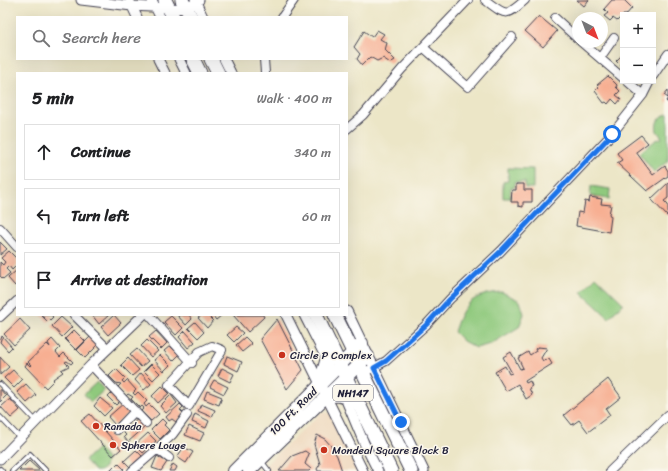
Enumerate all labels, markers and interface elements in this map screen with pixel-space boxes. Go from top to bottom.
north arrow [572,12,608,48]
map controls [620,12,656,84]
button: + [620,12,656,48]
search box [16,16,348,60]
text: Search here [62,25,141,51]
icon: search [30,27,52,49]
button: − [620,48,656,84]
text: 5 min [32,83,74,113]
text: Walk · 400 m [257,87,332,110]
route start [603,125,621,143]
text: Continue [71,139,131,165]
icon: ahead [33,141,55,163]
text: 340 m [294,141,331,164]
text: Turn left [71,203,129,229]
icon: left [33,205,55,227]
text: 60 m [302,205,331,228]
text: Arrive at destination [71,267,208,293]
icon: arrive [33,269,55,291]
place label: Circle P Complex [290,346,372,365]
marker: Circle P Complex [277,350,287,360]
street label: 100 Ft. Road [265,382,323,440]
road number: NH147 [333,385,373,401]
route end [392,413,410,431]
place label: Ramada [104,417,142,436]
marker: Ramada [91,421,101,431]
place label: Sphere Louge [121,436,186,455]
marker: Sphere Louge [108,440,118,450]
place label: Mondeal Square Block B [332,441,449,460]
marker: Mondeal Square Block B [319,445,329,455]

